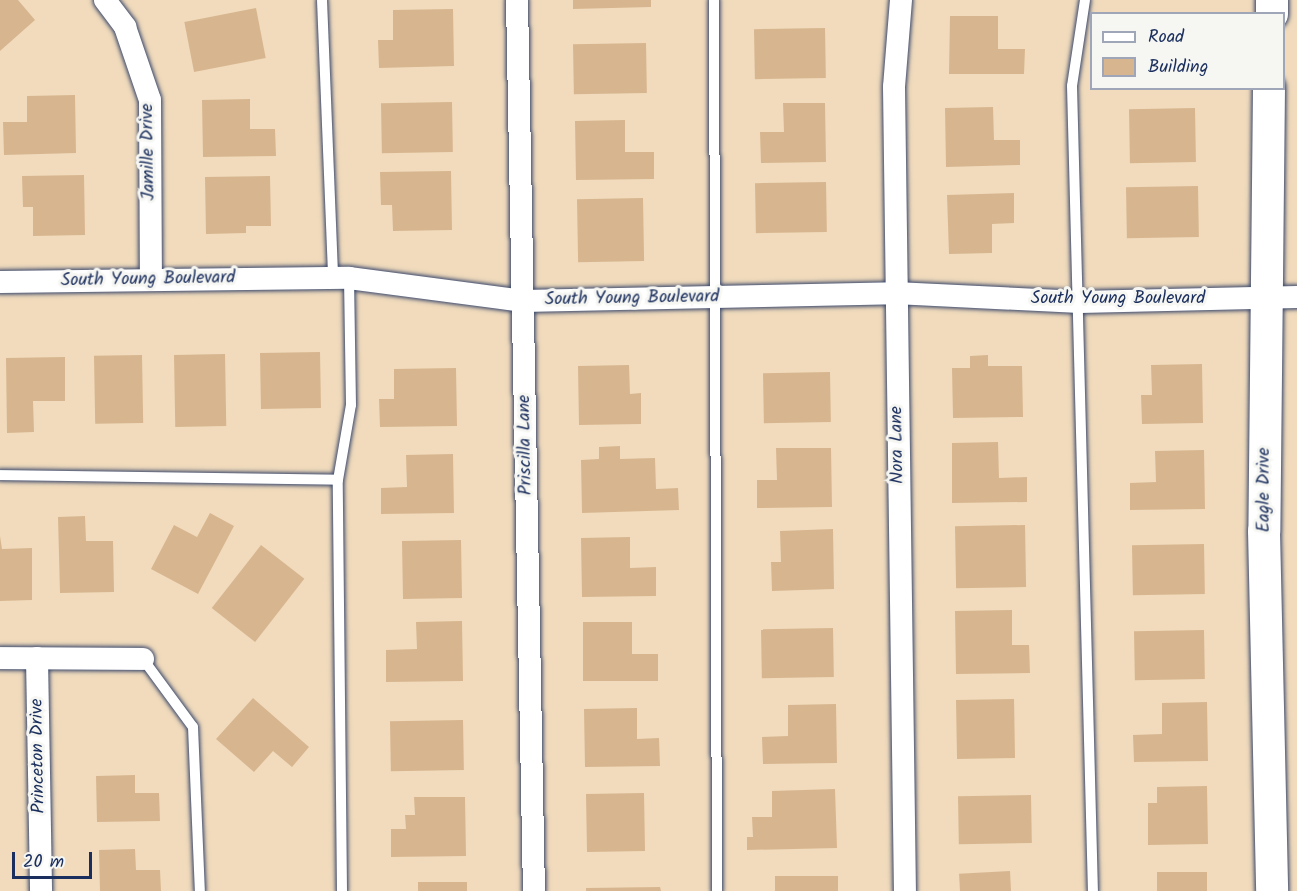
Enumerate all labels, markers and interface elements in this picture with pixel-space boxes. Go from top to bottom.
legend [1090,12,1285,90]
text: Road [1148,23,1184,52]
text: Building [1148,53,1208,82]
street label: Jamille Drive [137,103,161,201]
street label: South Young Boulevard [61,268,235,292]
street label: South Young Boulevard [545,287,719,311]
street label: South Young Boulevard [1031,288,1205,310]
street label: Priscilla Lane [514,395,538,495]
street label: Nora Lane [887,406,909,484]
street label: Eagle Drive [1254,448,1276,532]
street label: Princeton Drive [27,698,51,814]
scale bar [15,840,94,878]
text: 20 m [23,848,64,877]

